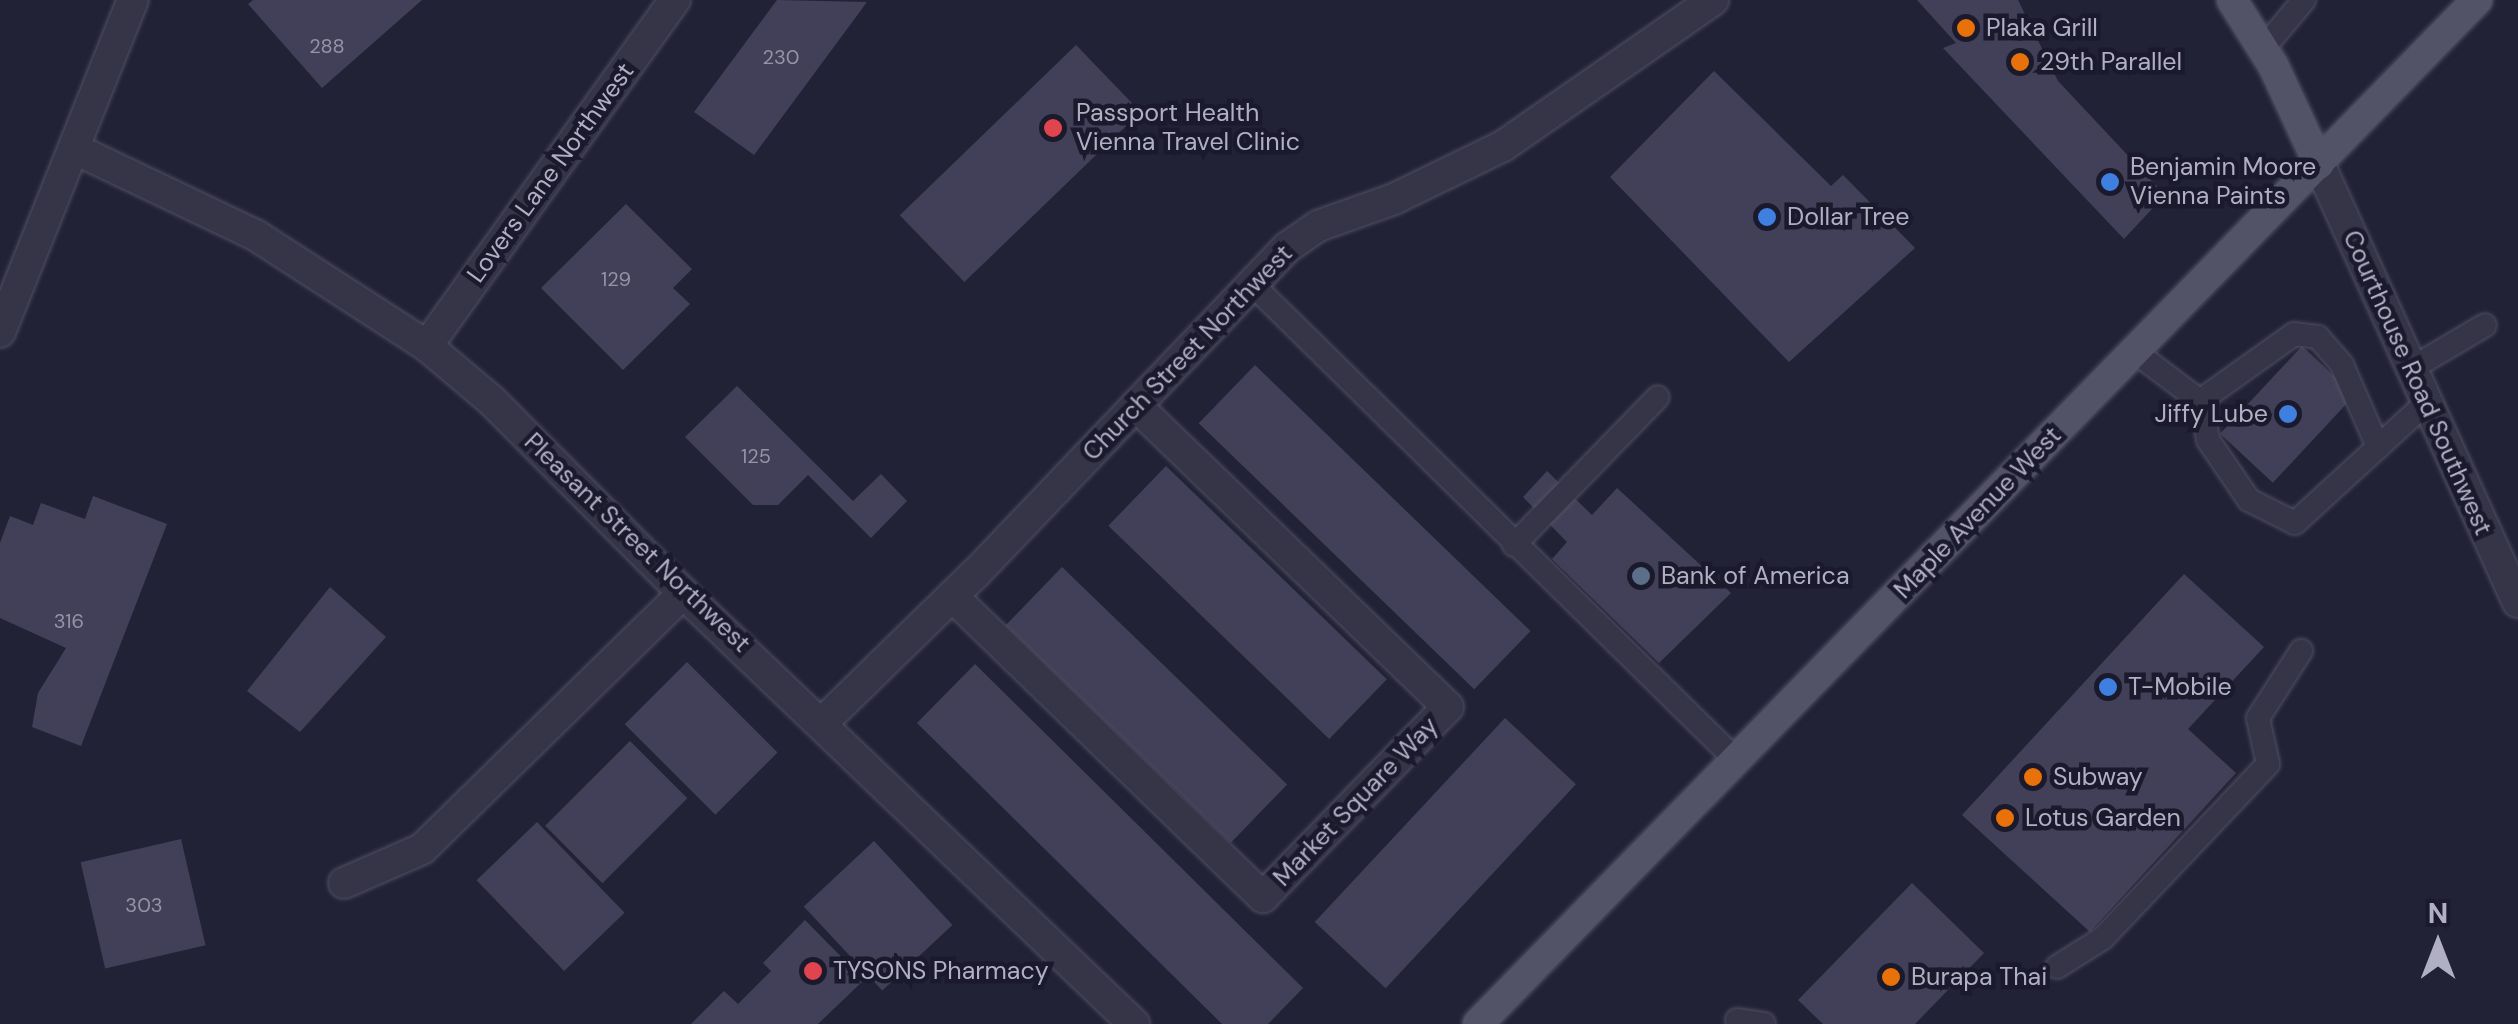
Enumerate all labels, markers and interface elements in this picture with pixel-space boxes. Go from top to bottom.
place label: Plaka Grill [1986,13,2098,43]
marker: Plaka Grill [1955,17,1977,39]
house number: 288 [309,34,345,58]
house number: 230 [762,45,800,69]
place label: 29th Parallel [2040,47,2182,77]
marker: 29th Parallel [2009,51,2031,73]
street label: Lovers Lane Northwest [461,57,641,289]
place label: Passport Health Vienna Travel Clinic [1076,99,1300,158]
marker: Passport Health Vienna Travel Clinic [1040,115,1066,141]
place label: Benjamin Moore Vienna Paints [2130,153,2316,212]
marker: Benjamin Moore Vienna Paints [2099,171,2121,193]
place label: Dollar Tree [1787,202,1909,232]
marker: Dollar Tree [1756,206,1778,228]
street label: Courthouse Road Southwest [2336,226,2498,540]
street label: Church Street Northwest [1077,239,1299,467]
house number: 129 [601,267,631,291]
place label: Jiffy Lube [2155,399,2268,429]
marker: Jiffy Lube [2277,403,2299,425]
street label: Maple Avenue West [1888,421,2068,605]
street label: Pleasant Street Northwest [518,427,756,659]
house number: 125 [741,444,771,468]
place label: Bank of America [1661,561,1849,591]
marker: Bank of America [1630,565,1652,587]
house number: 316 [54,609,84,633]
place label: T-Mobile [2128,672,2232,702]
marker: T-Mobile [2097,676,2119,698]
street label: Market Square Way [1268,711,1444,893]
place label: Subway [2053,762,2143,792]
marker: Subway [2022,766,2044,788]
place label: Lotus Garden [2025,803,2181,833]
marker: Lotus Garden [1994,807,2016,829]
house number: 303 [125,893,163,917]
north arrow [2388,894,2488,994]
text: N [2428,895,2448,932]
place label: TYSONS Pharmacy [833,956,1049,986]
marker: TYSONS Pharmacy [802,960,824,982]
place label: Burapa Thai [1911,962,2047,992]
marker: Burapa Thai [1880,966,1902,988]

